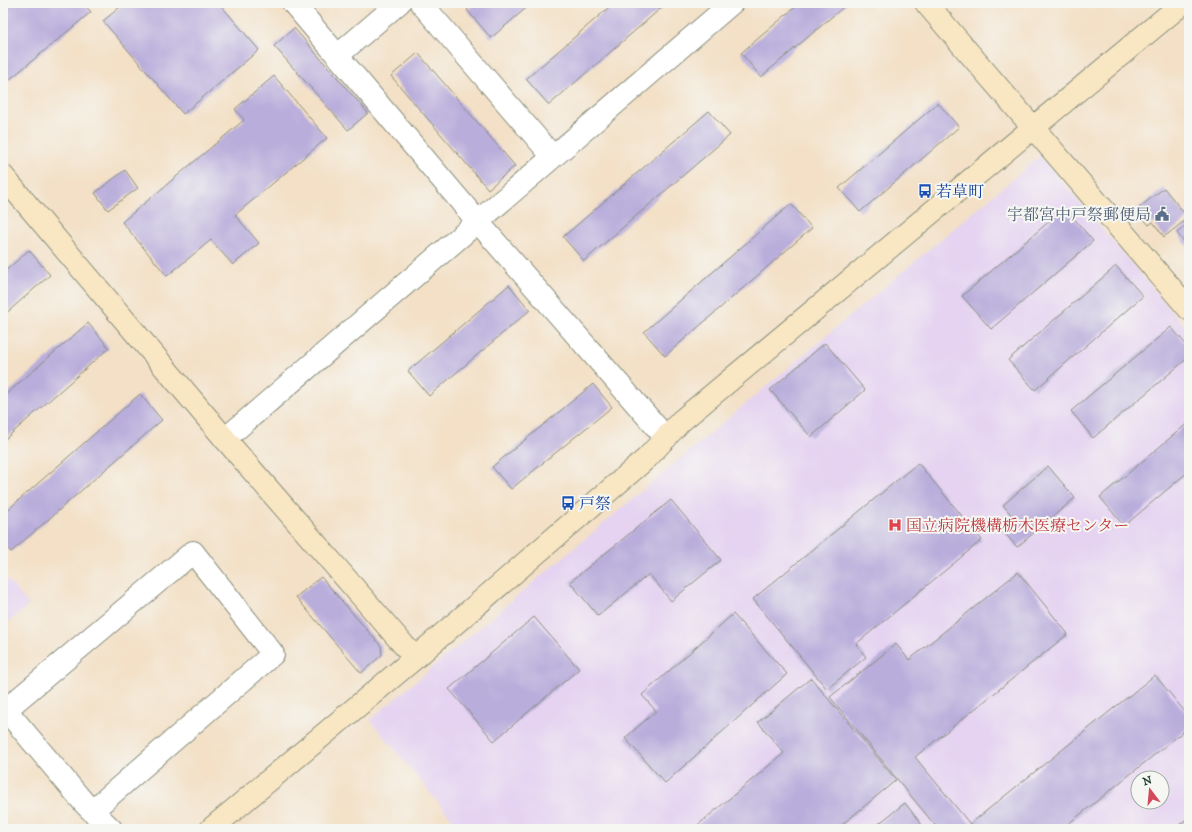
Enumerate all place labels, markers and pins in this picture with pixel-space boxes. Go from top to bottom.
place label: 若草町 [936,182,984,202]
bus stop icon: 若草町 [917,183,933,199]
place label: 宇都宮中戸祭郵便局 [1007,205,1151,225]
public building icon: 宇都宮中戸祭郵便局 [1154,206,1170,222]
place label: 戸祭 [579,494,611,514]
bus stop icon: 戸祭 [560,495,576,511]
place label: 国立病院機構栃木医療センター [906,516,1129,536]
hospital icon: 国立病院機構栃木医療センター [887,517,903,533]

